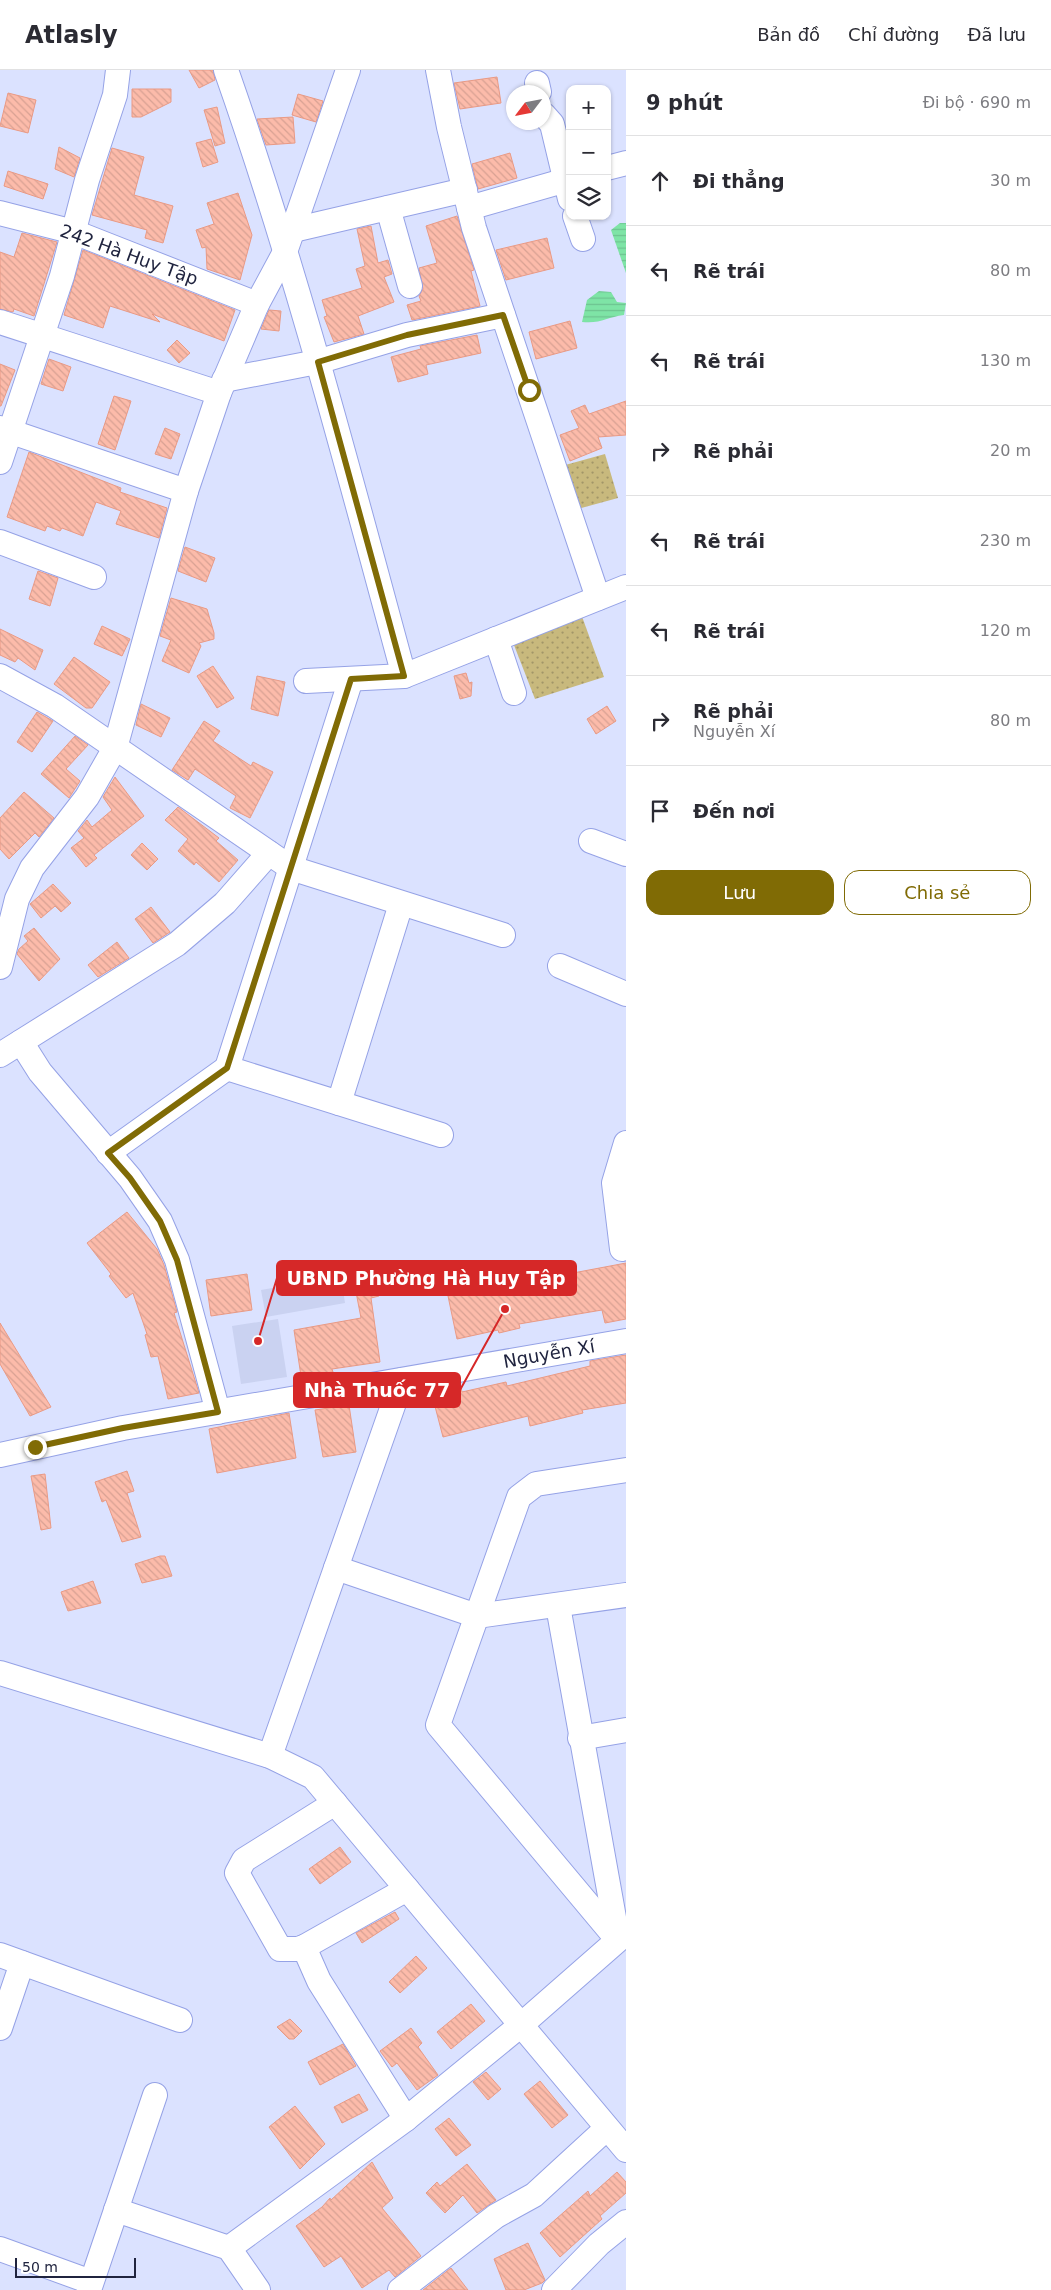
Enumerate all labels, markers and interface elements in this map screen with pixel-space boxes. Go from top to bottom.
text: Atlasly [25,21,118,49]
text: Bản đồ [757,24,820,45]
text: Chỉ đường [848,24,939,45]
text: Đã lưu [967,24,1026,45]
north arrow [506,85,551,130]
map controls [566,85,611,220]
button: + [566,85,611,130]
text: 9 phút [646,91,723,115]
text: Đi bộ · 690 m [923,93,1031,112]
button: − [566,130,611,175]
icon: ahead [646,167,674,195]
text: Đi thẳng [693,170,785,192]
text: 30 m [990,171,1031,190]
button: layers [566,175,611,220]
street label: 242 Hà Huy Tập [57,220,201,289]
icon: left [646,257,674,285]
text: Rẽ trái [693,260,765,282]
text: 80 m [990,261,1031,280]
icon: left [646,347,674,375]
text: Rẽ trái [693,350,765,372]
text: 130 m [980,351,1031,370]
route start [518,379,541,402]
icon: right [646,437,674,465]
text: Rẽ phải [693,440,774,462]
text: 20 m [990,441,1031,460]
icon: left [646,527,674,555]
text: Rẽ trái [693,530,765,552]
text: 230 m [980,531,1031,550]
icon: left [646,617,674,645]
text: Rẽ trái [693,620,765,642]
text: 120 m [980,621,1031,640]
text: Rẽ phải [693,700,774,722]
icon: right [646,707,674,735]
text: 80 m [990,711,1031,730]
text: Nguyễn Xí [693,722,775,741]
icon: arrive [646,797,674,825]
text: Đến nơi [693,800,775,822]
button: Lưu [646,870,834,915]
button: Chia sẻ [844,870,1031,915]
callout: UBND Phường Hà Huy Tập [277,1261,576,1295]
text: UBND Phường Hà Huy Tập [286,1267,566,1289]
street label: Nguyễn Xí [502,1335,597,1372]
callout: Nhà Thuốc 77 [294,1373,460,1407]
text: Nhà Thuốc 77 [304,1379,450,1401]
route end [24,1436,47,1459]
scale bar [15,2255,136,2278]
text: 50 m [22,2259,58,2275]

